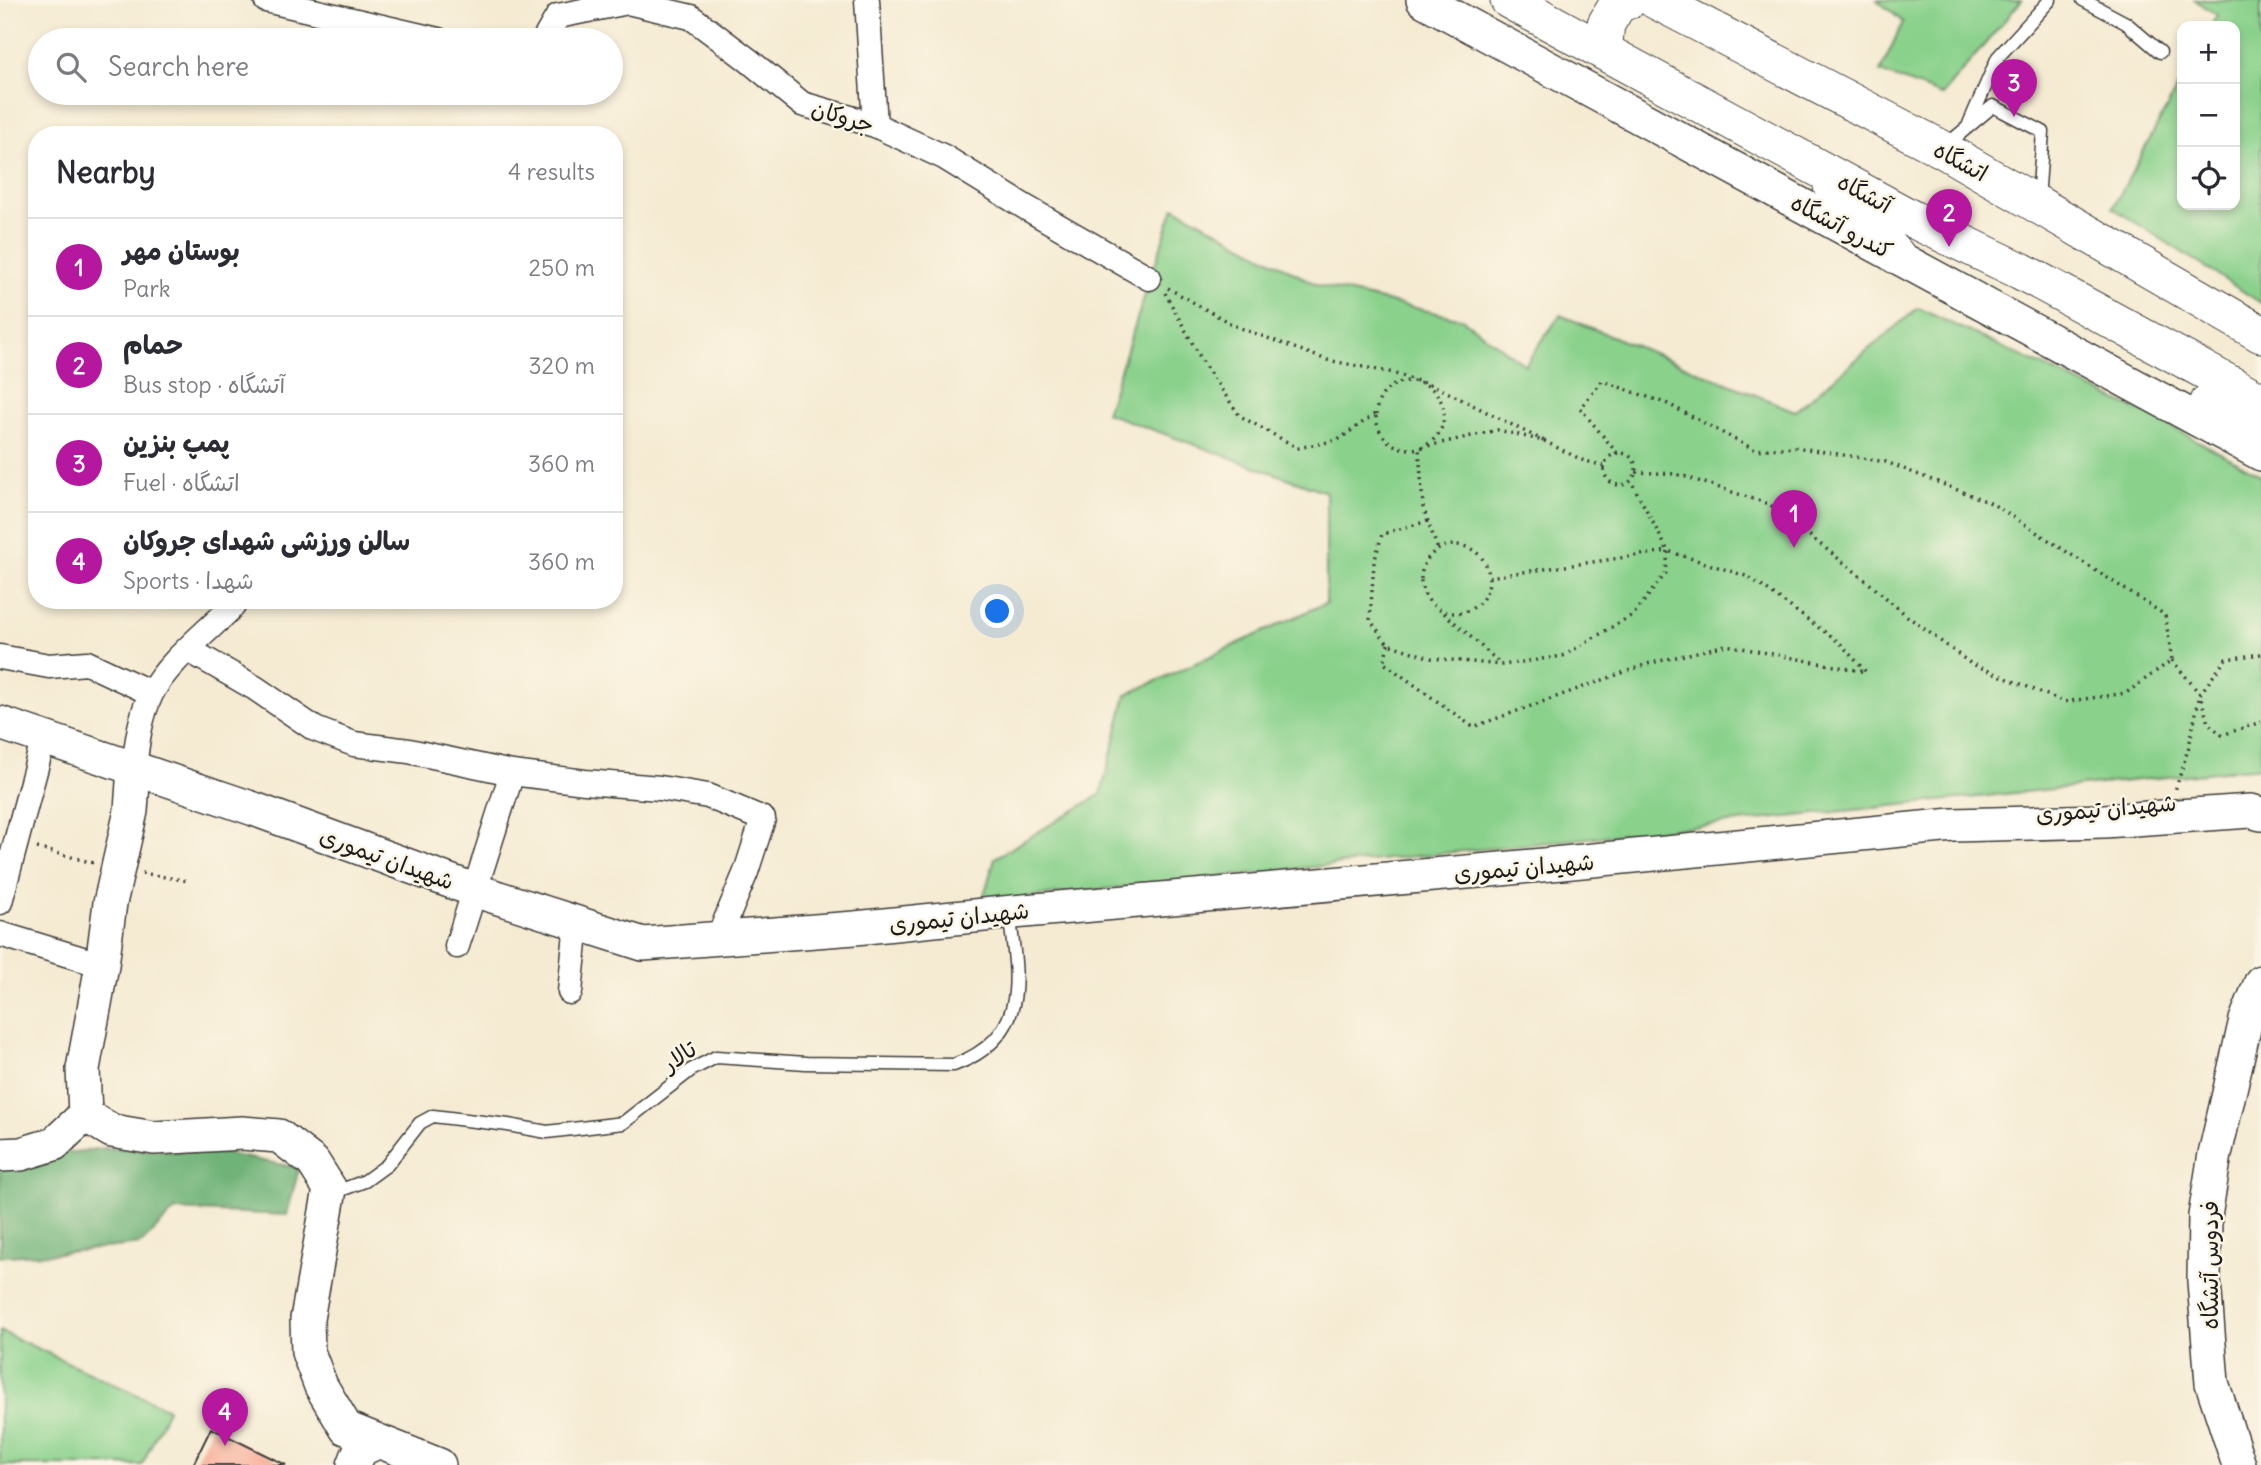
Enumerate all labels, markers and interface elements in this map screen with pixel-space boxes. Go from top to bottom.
map controls [2177,21,2240,210]
button: + [2177,21,2240,84]
search box [28,28,623,105]
icon: search [52,48,90,86]
text: Search here [108,50,249,83]
pin: 3 [1991,59,2037,117]
button: − [2177,84,2240,147]
street label: جروکان [808,93,878,139]
street label: اتشگاه [1929,134,1993,188]
button: locate [2177,147,2240,210]
text: Nearby [56,153,156,191]
text: 4 results [508,157,595,186]
street label: آتشگاه [1833,166,1898,220]
street label: کندرو آتشگاه [1786,187,1898,266]
pin: 2 [1926,189,1972,247]
text: بوستان مهر [123,234,240,267]
text: 1 [74,253,84,282]
text: 250 m [528,253,595,282]
text: Park [123,274,171,303]
text: حمام [123,328,182,361]
text: 2 [73,351,85,380]
text: 320 m [529,351,595,380]
text: Bus stop · آتشگاه [123,370,285,399]
text: پمپ بنزین [123,426,230,459]
text: 3 [72,449,86,478]
text: 360 m [528,449,595,478]
text: Fuel · اتشگاه [123,468,240,497]
pin: 1 [1771,490,1817,548]
text: سالن ورزشی شهدای جروکان [123,524,410,557]
text: 4 [72,547,86,576]
text: 360 m [528,547,595,576]
text: Sports · شهدا [123,566,254,595]
your location [980,594,1014,628]
street label: شهیدان تیموری [2035,787,2177,829]
street label: شهیدان تیموری [316,820,458,896]
street label: شهیدان تیموری [1453,846,1595,888]
street label: شهیدان تیموری [887,895,1031,939]
street label: تالار [655,1034,702,1079]
street label: فردوس آتشگاه [2195,1201,2224,1329]
pin: 4 [202,1388,248,1446]

